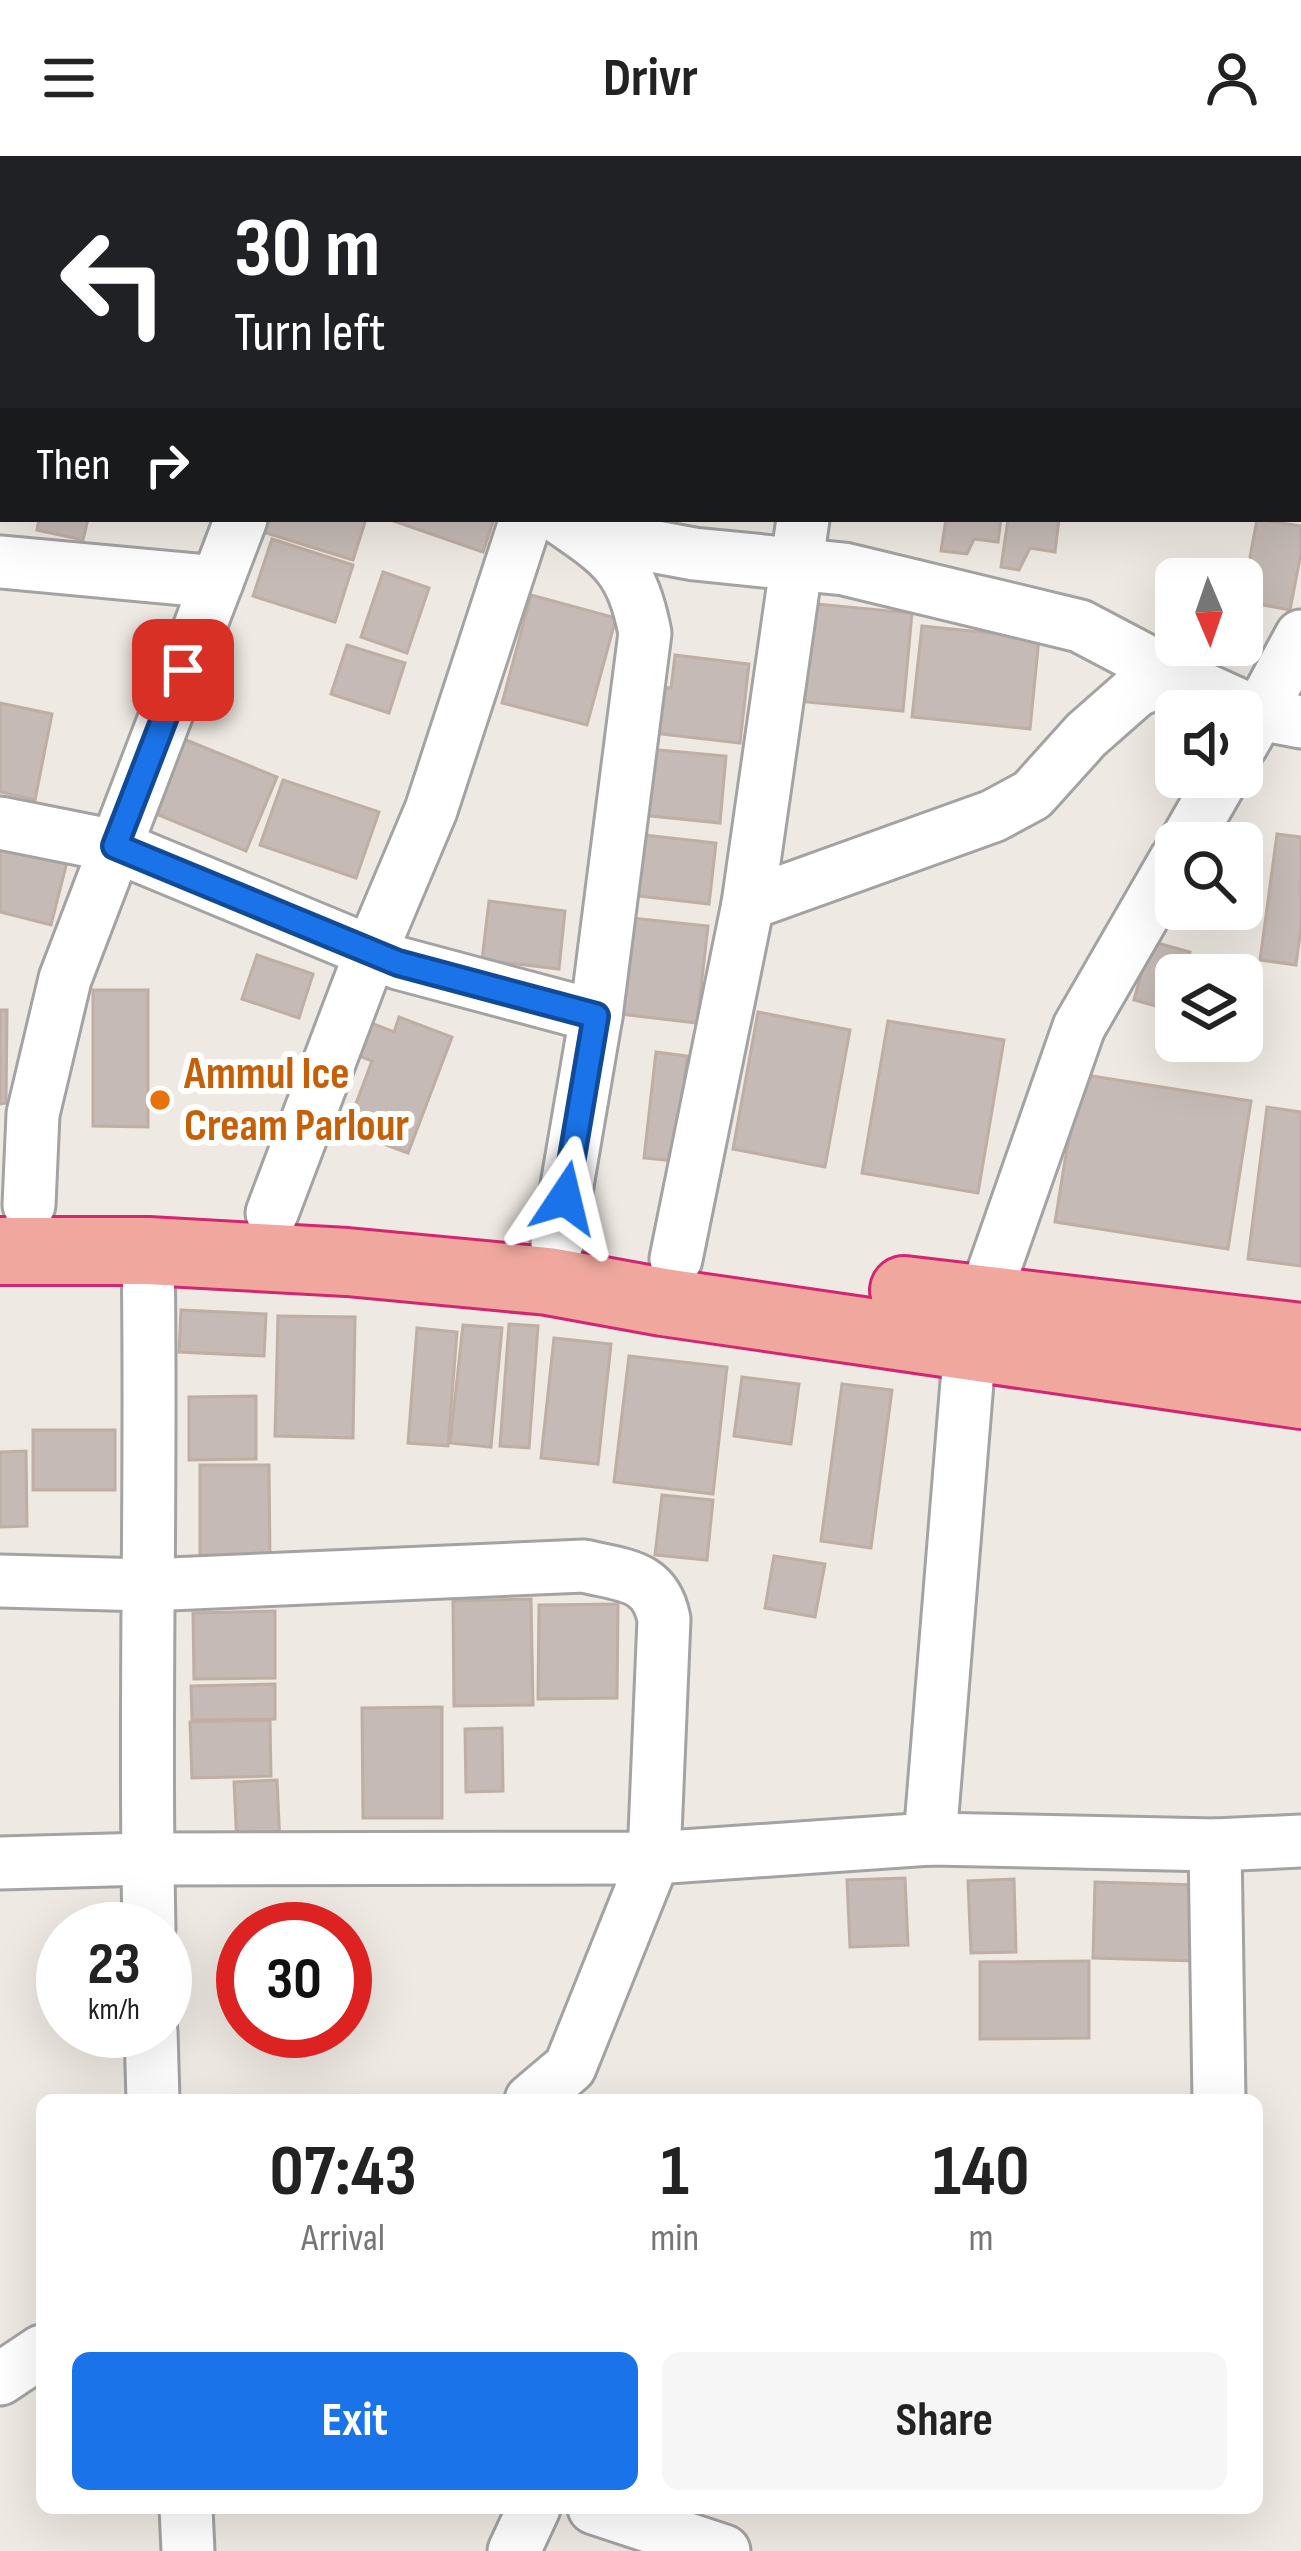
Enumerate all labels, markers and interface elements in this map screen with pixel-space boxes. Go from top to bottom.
icon: menu [36,45,102,111]
icon: person [1199,45,1265,111]
text: Drivr [603,46,698,111]
text: 30 m [234,199,380,300]
icon: left [36,204,192,360]
text: Turn left [234,301,386,366]
icon: right [134,432,200,498]
text: Then [36,438,110,493]
north arrow [1155,558,1263,666]
map controls [1155,558,1263,1062]
pin [132,619,234,721]
icon: arrive [150,637,216,703]
button: sound [1155,690,1263,798]
button: search [1155,822,1263,930]
button: layers [1155,954,1263,1062]
place label: Ammul Ice Cream Parlour [183,1047,409,1154]
marker: Ammul Ice Cream Parlour [147,1087,173,1113]
position arrow [502,1135,628,1261]
speed limit sign: 30 [216,1902,372,2058]
text: 23 [87,1929,141,2001]
text: km/h [88,1992,140,2028]
text: 07:43 [270,2129,417,2216]
text: 1 [661,2129,689,2216]
text: 140 [933,2129,1029,2216]
text: Arrival [301,2215,385,2262]
text: min [650,2215,699,2262]
text: m [969,2215,994,2262]
button: Exit [72,2352,638,2490]
button: Share [662,2352,1227,2490]

